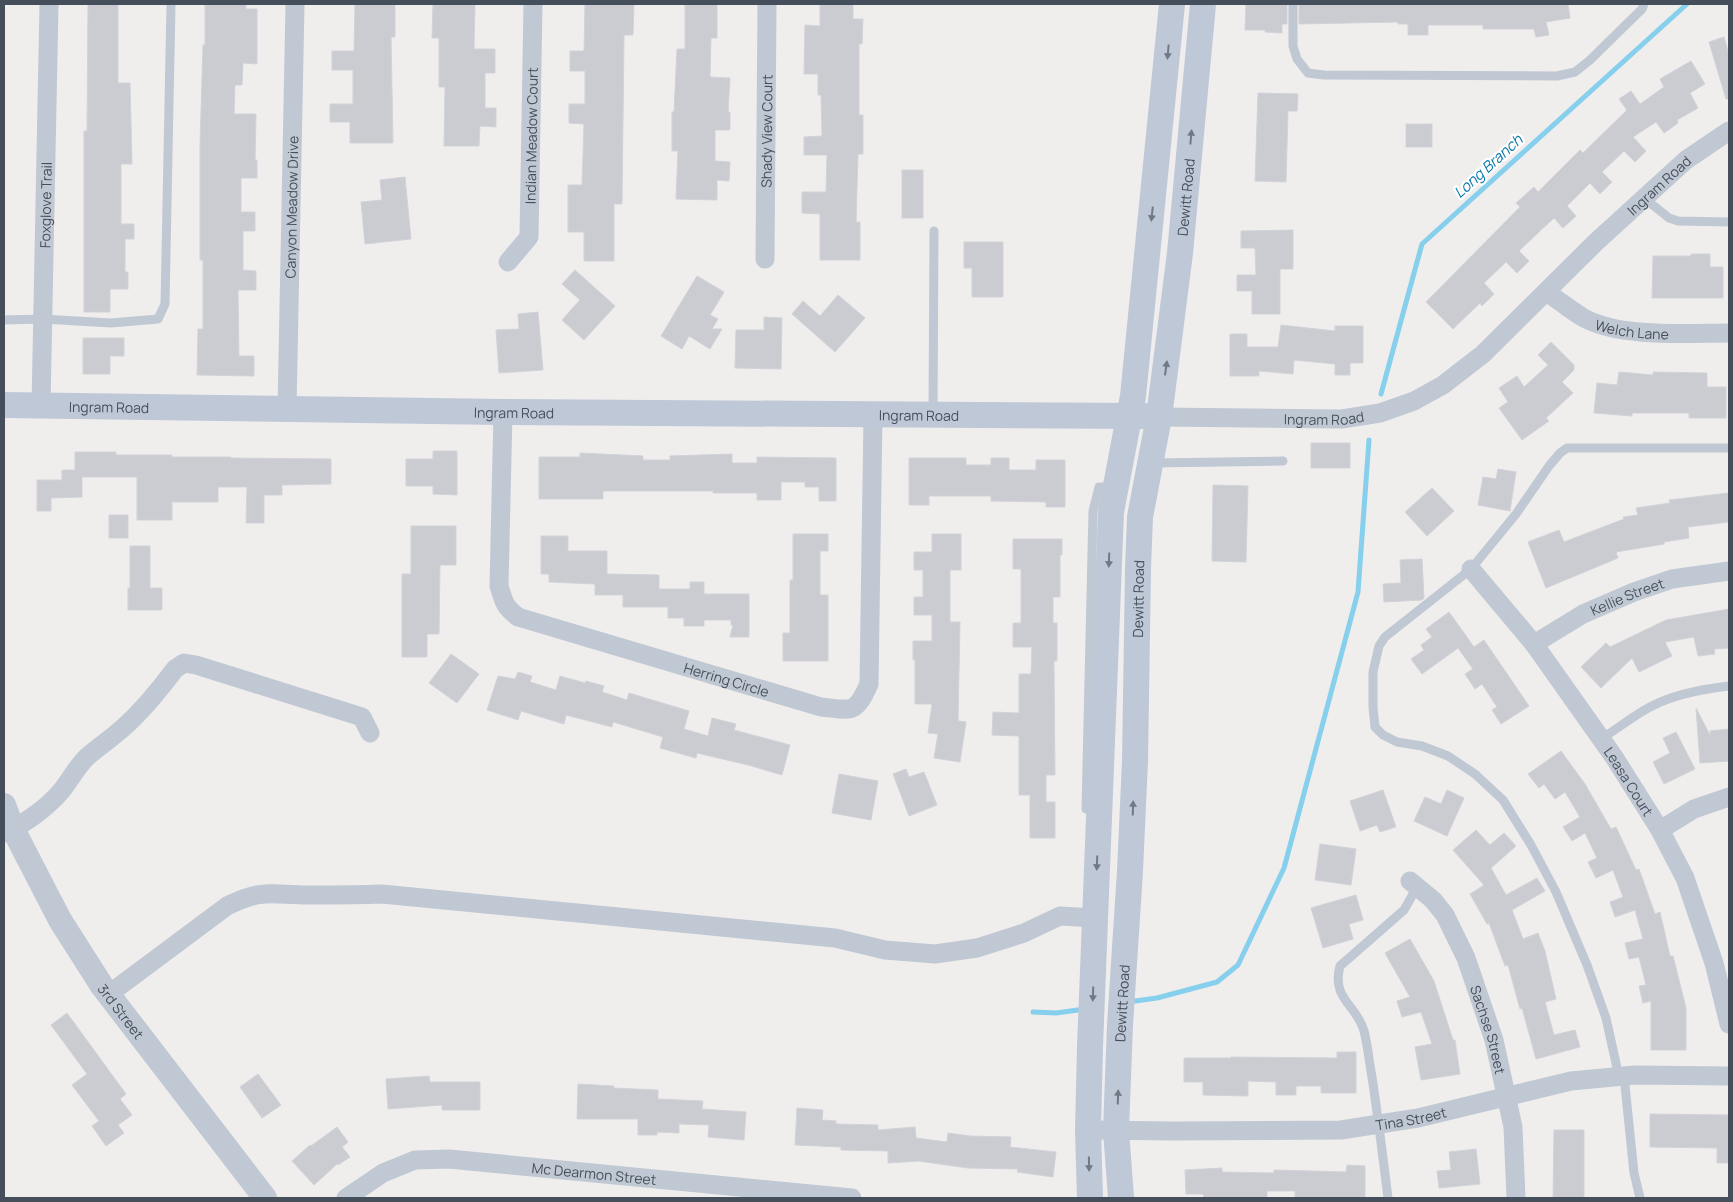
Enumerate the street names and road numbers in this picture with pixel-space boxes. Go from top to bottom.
street label: Indian Meadow Court [520,67,541,204]
street label: Shady View Court [756,74,776,188]
street label: Canyon Meadow Drive [280,136,302,279]
street label: Ingram Road [1622,151,1695,219]
street label: Dewitt Road [1172,158,1198,237]
street label: Foxglove Trail [35,162,55,248]
street label: Welch Lane [1593,314,1669,343]
street label: Ingram Road [69,396,149,417]
street label: Ingram Road [474,402,554,422]
street label: Ingram Road [879,405,959,424]
street label: Ingram Road [1284,406,1365,429]
street label: Dewitt Road [1127,559,1148,638]
street label: Kellie Street [1587,573,1667,619]
street label: Herring Circle [682,657,771,701]
street label: Leasa Court [1600,743,1658,820]
street label: Dewitt Road [1110,964,1133,1042]
street label: 3rd Street [94,980,149,1043]
street label: Sachse Street [1466,982,1511,1076]
street label: Tina Street [1374,1102,1449,1134]
street label: Mc Dearmon Street [531,1158,658,1189]

